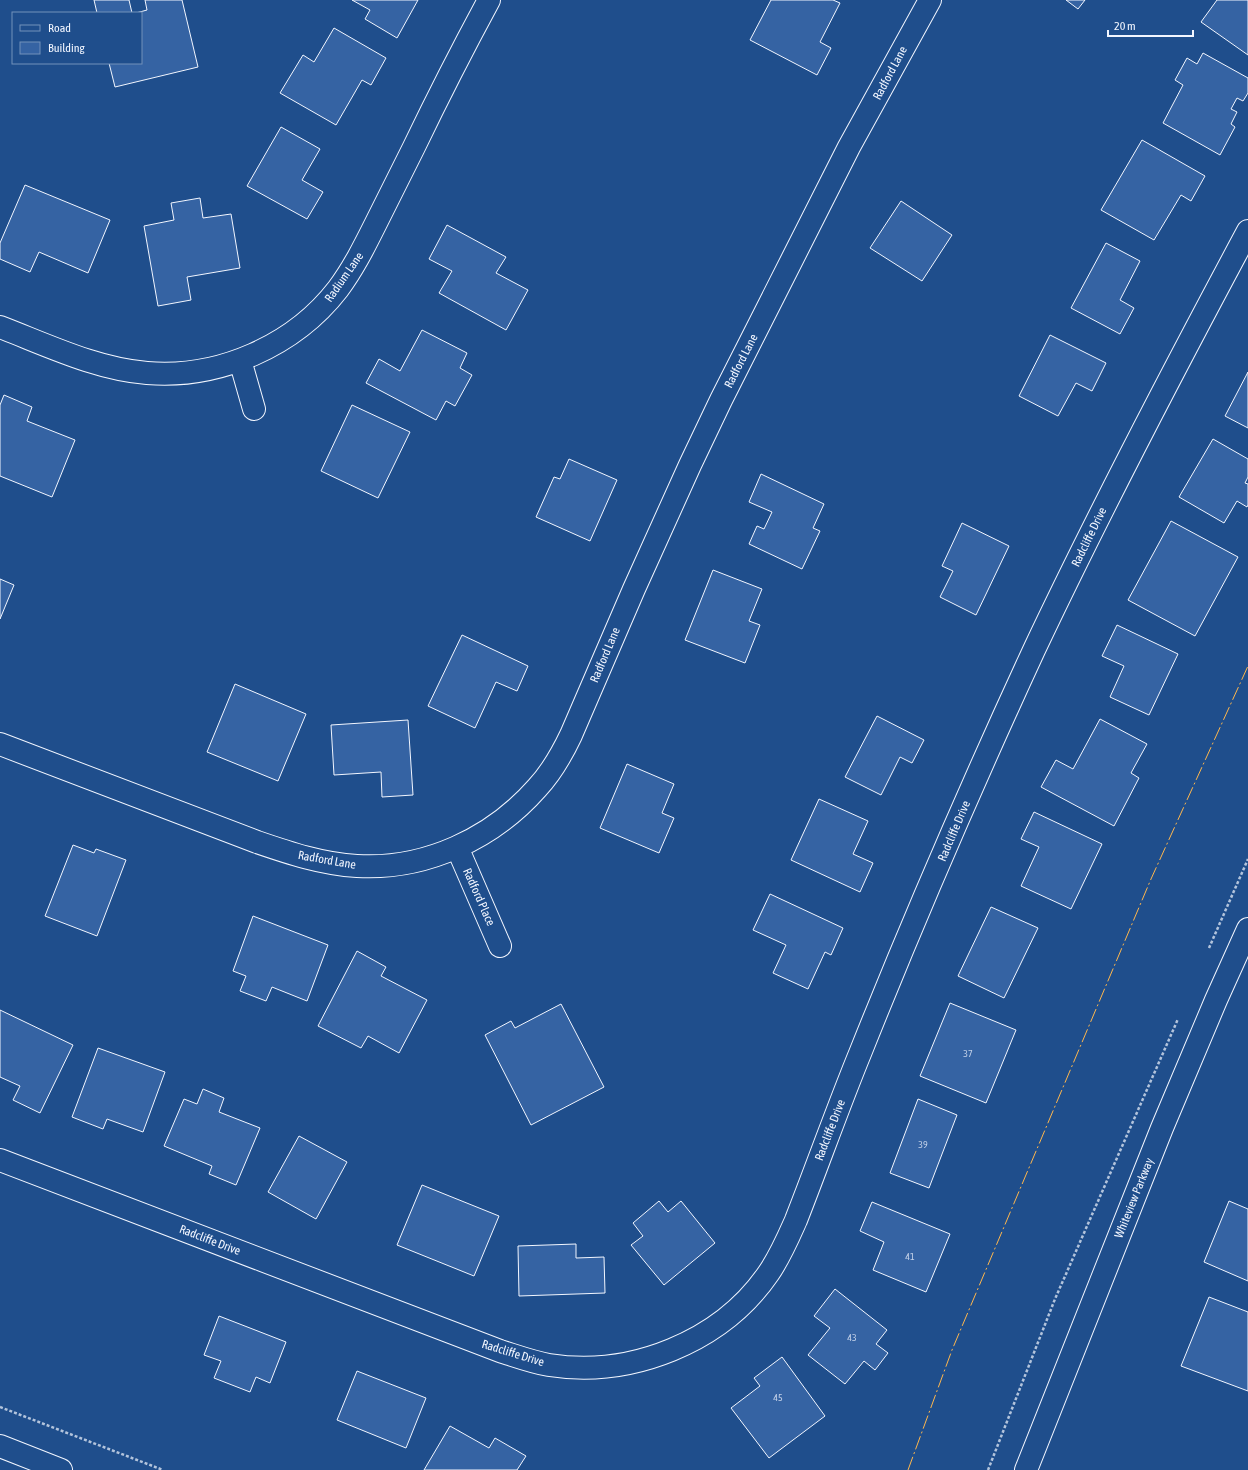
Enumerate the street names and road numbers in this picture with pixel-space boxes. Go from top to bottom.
street label: Radford Lane [870,44,910,102]
street label: Radium Lane [322,249,366,305]
street label: Radford Lane [721,332,761,390]
street label: Radcliffe Drive [1069,505,1109,569]
street label: Radford Lane [587,625,623,685]
street label: Radcliffe Drive [935,799,973,863]
street label: Radford Lane [297,848,357,872]
street label: Radford Place [460,866,498,928]
street label: Radcliffe Drive [812,1097,848,1163]
street label: Whiteview Parkway [1112,1156,1157,1240]
street label: Radcliffe Drive [177,1222,243,1258]
street label: Radcliffe Drive [480,1337,546,1369]

